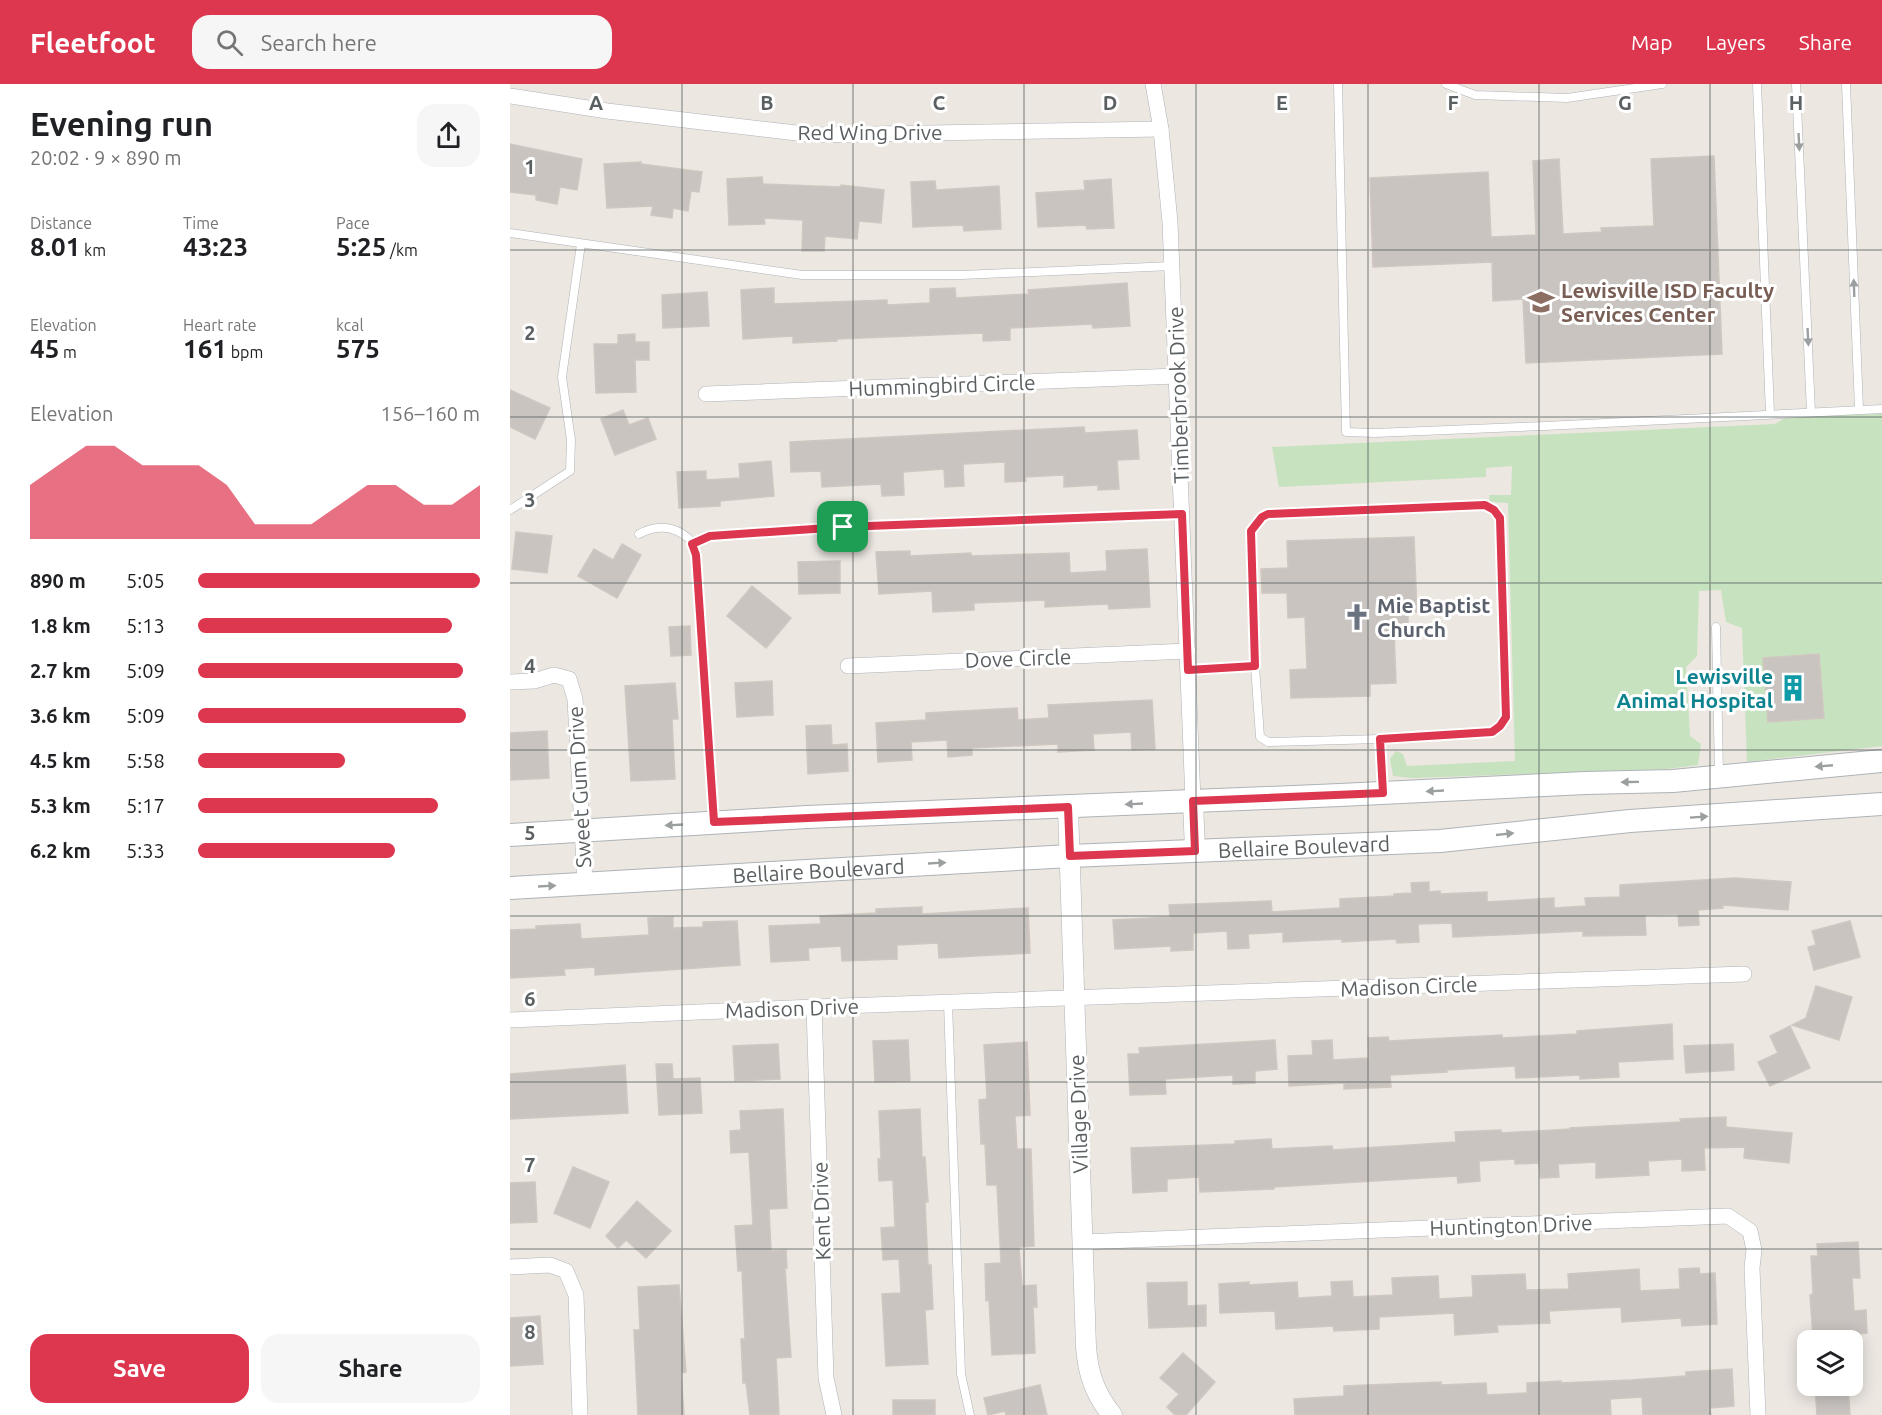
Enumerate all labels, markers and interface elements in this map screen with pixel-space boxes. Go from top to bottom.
search box [192,15,612,69]
icon: search [213,26,246,59]
text: Fleetfoot [30,27,156,58]
text: Search here [261,30,377,55]
text: Map [1631,30,1672,54]
text: Layers [1705,30,1766,54]
text: Share [1799,30,1852,54]
text: A [589,91,603,114]
text: B [760,91,774,114]
text: C [933,91,946,114]
text: D [1103,91,1117,114]
text: E [1276,91,1288,114]
text: F [1447,91,1459,114]
text: G [1618,91,1632,114]
text: H [1789,91,1803,114]
button: share [417,104,480,167]
text: Evening run [30,105,213,142]
street label: Red Wing Drive [797,120,943,144]
one-way arrow [1794,133,1803,152]
text: 20:02 · 9 × 890 m [30,146,182,169]
text: 1 [524,155,536,178]
text: Distance [30,214,92,232]
text: Time [183,214,219,232]
text: Pace [336,214,370,232]
text: 8.01 [30,232,80,261]
text: 43:23 [183,232,248,261]
text: 5:25 [336,232,386,261]
text: km [80,241,106,259]
text: /km [386,241,418,259]
place label: Lewisville ISD Faculty Services Center [1561,278,1774,326]
one-way arrow [1850,278,1859,297]
school or university icon: Lewisville ISD Faculty Services Center [1526,287,1556,317]
street label: Timberbrook Drive [1163,306,1193,484]
text: Elevation [30,316,97,334]
text: Heart rate [183,316,257,334]
text: kcal [336,316,364,334]
text: 2 [524,321,536,344]
one-way arrow [1803,328,1812,347]
text: 45 [30,334,59,363]
text: 161 [183,334,227,363]
text: 575 [336,334,380,363]
text: m [59,343,77,361]
text: bpm [227,343,263,361]
street label: Hummingbird Circle [848,370,1036,400]
text: Elevation [30,402,113,425]
text: 156–160 m [381,402,480,425]
text: 3 [524,488,536,511]
pin [817,501,868,552]
icon: arrive [826,510,859,543]
text: 890 m [30,569,86,592]
text: 5:05 [126,569,165,592]
place label: Mie Baptist Church [1377,593,1490,641]
church icon: Mie Baptist Church [1342,602,1372,632]
text: 1.8 km [30,614,91,637]
text: 5:13 [126,614,165,637]
street label: Dove Circle [964,644,1072,672]
text: 4 [524,654,536,677]
text: 2.7 km [30,659,91,682]
text: 5:09 [126,659,165,682]
place label: Lewisville Animal Hospital [1617,664,1773,712]
building icon: Lewisville Animal Hospital [1778,673,1808,703]
text: 3.6 km [30,704,91,727]
text: 5:09 [126,704,165,727]
street label: Sweet Gum Drive [563,705,595,869]
text: 4.5 km [30,749,91,772]
text: 5:58 [126,749,165,772]
one-way arrow [1814,761,1833,770]
one-way arrow [1620,777,1639,787]
one-way arrow [1425,786,1444,795]
text: 5.3 km [30,794,91,817]
text: 5:17 [126,794,165,817]
one-way arrow [1125,799,1144,808]
one-way arrow [1689,812,1708,821]
one-way arrow [664,820,683,829]
text: 5 [524,821,536,844]
one-way arrow [1495,830,1514,839]
street label: Bellaire Boulevard [1217,831,1390,862]
text: 6.2 km [30,839,91,862]
text: 5:33 [126,839,165,862]
street label: Bellaire Boulevard [732,853,905,887]
one-way arrow [927,859,946,868]
one-way arrow [538,881,557,890]
street label: Madison Circle [1340,972,1478,1000]
text: 6 [524,987,536,1010]
street label: Madison Drive [724,994,860,1022]
street label: Village Drive [1064,1054,1092,1174]
text: 7 [524,1153,536,1176]
street label: Kent Drive [807,1161,835,1261]
street label: Huntington Drive [1429,1210,1593,1240]
text: 8 [524,1320,536,1343]
map controls [1797,1330,1863,1396]
button: layers [1797,1330,1863,1396]
button: Save [30,1334,249,1403]
button: Share [261,1334,480,1403]

